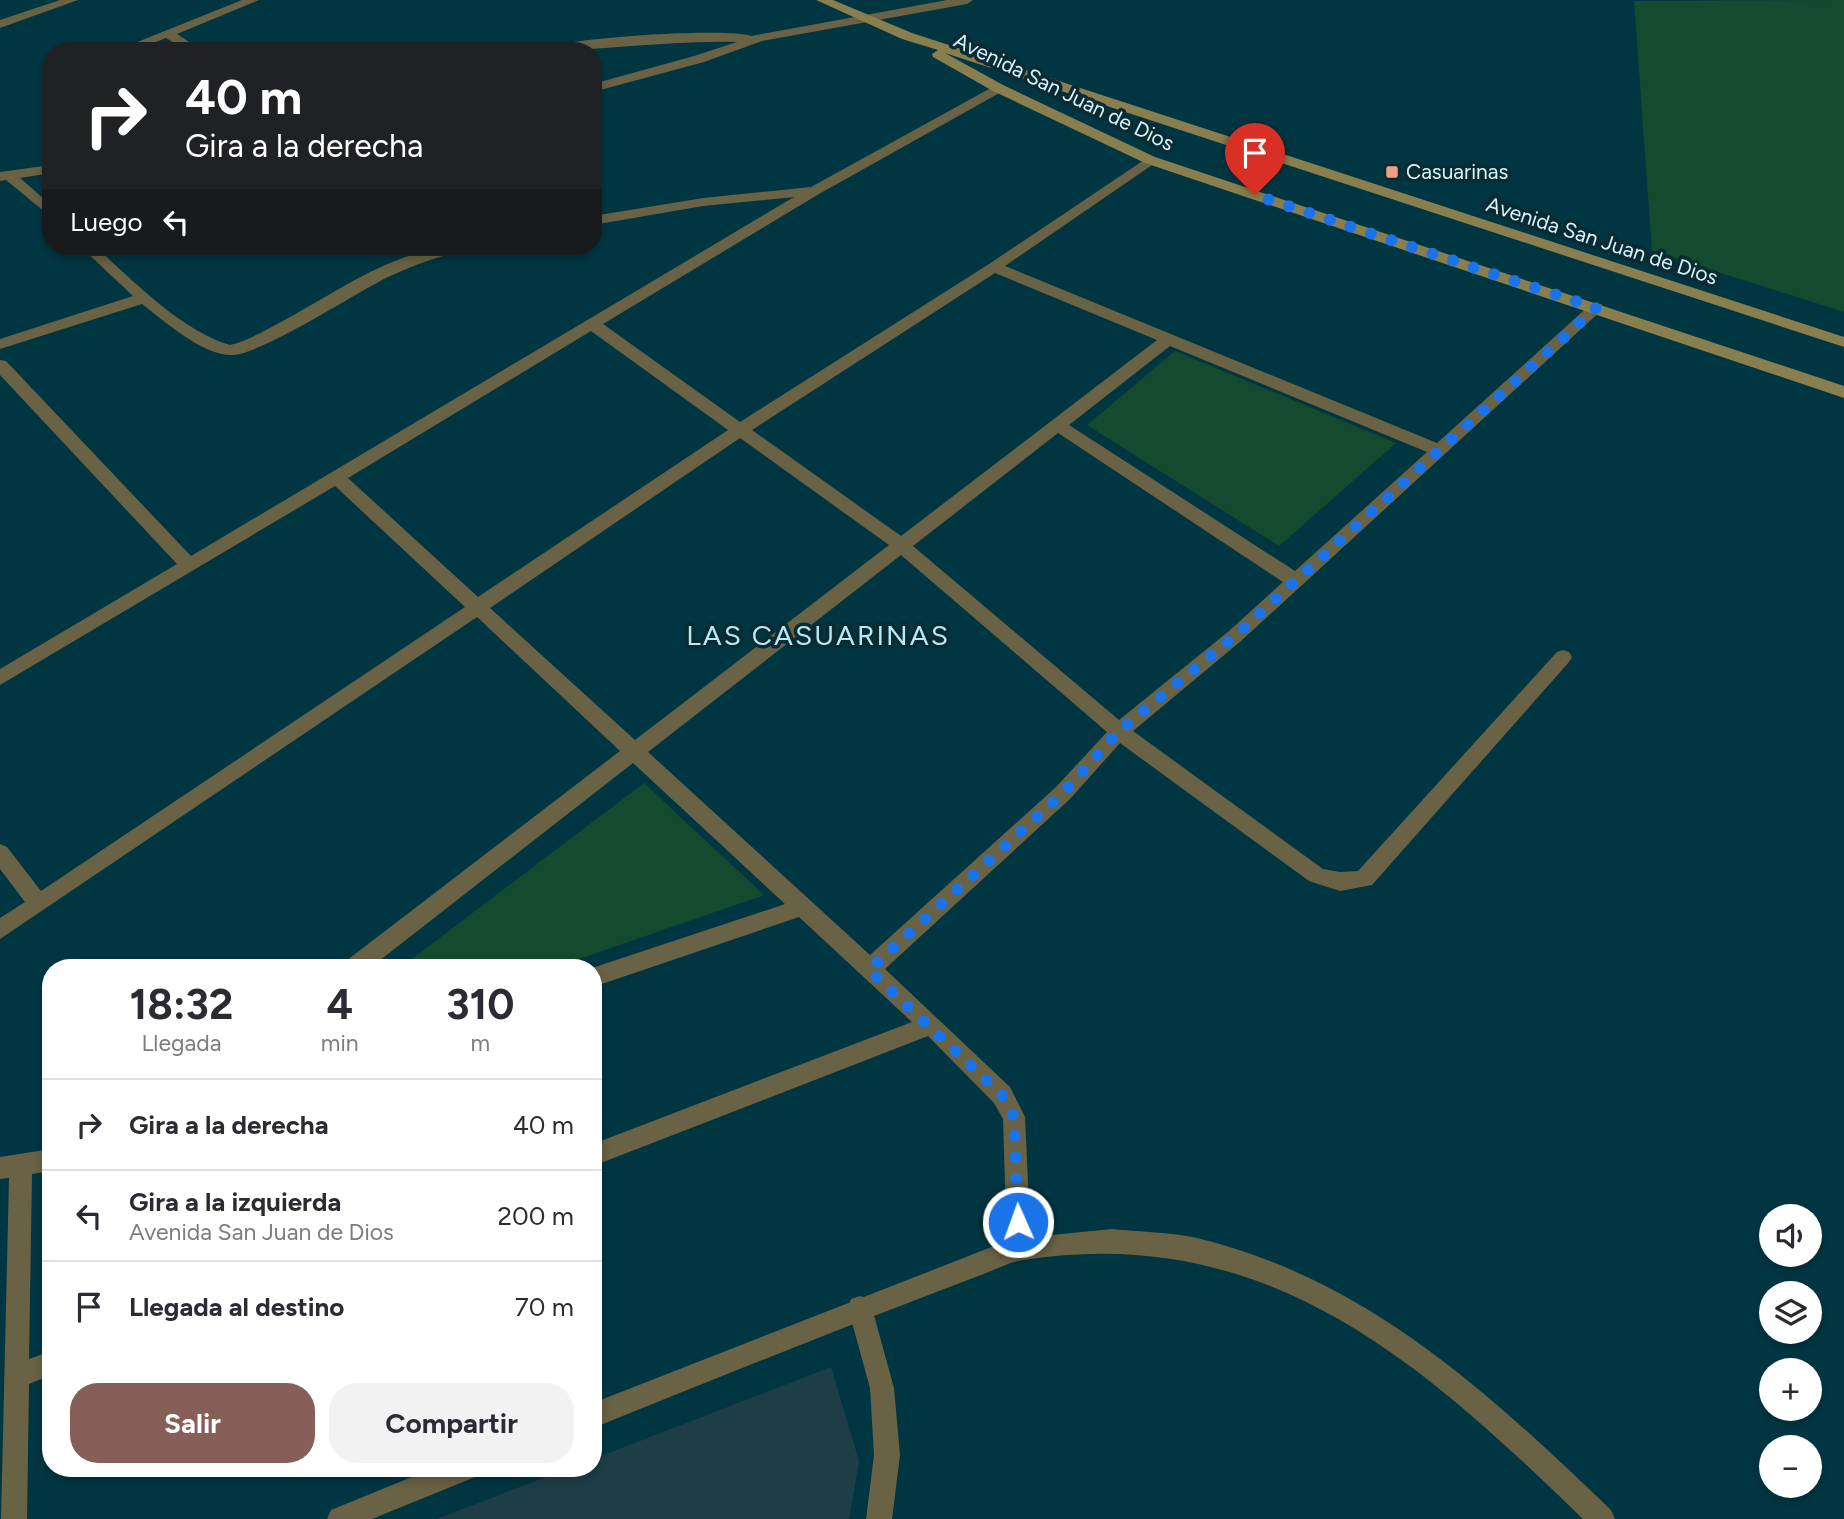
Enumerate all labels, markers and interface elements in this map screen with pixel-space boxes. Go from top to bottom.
street label: Avenida San Juan de Dios [950,27,1178,156]
text: 40 m [185,67,302,126]
icon: right [70,70,161,161]
pin [1225,123,1285,195]
text: Gira a la derecha [185,127,423,165]
icon: arrive [1236,134,1274,172]
place label: Casuarinas [1406,159,1508,184]
marker: Casuarinas [1384,164,1400,180]
street label: Avenida San Juan de Dios [1483,191,1721,290]
icon: left [157,203,195,241]
text: Luego [70,206,143,238]
district label: LAS CASUARINAS [686,618,950,652]
text: 18:32 [130,979,233,1030]
text: 4 [326,979,353,1030]
text: 310 [446,979,514,1030]
text: Llegada [141,1029,221,1057]
text: min [321,1029,359,1057]
text: m [471,1029,490,1057]
icon: right [70,1106,108,1144]
text: Gira a la derecha [129,1109,329,1141]
text: 40 m [513,1109,574,1141]
position arrow [981,1185,1055,1259]
text: Gira a la izquierda [129,1186,341,1218]
icon: left [70,1197,108,1235]
text: 200 m [498,1200,574,1232]
map controls [1759,1204,1822,1498]
button: sound [1759,1204,1822,1267]
text: Avenida San Juan de Dios [129,1218,394,1246]
button: layers [1759,1281,1822,1344]
icon: arrive [70,1288,108,1326]
text: Llegada al destino [129,1291,344,1323]
text: 70 m [515,1291,574,1323]
button: + [1759,1358,1822,1421]
button: Salir [70,1383,315,1463]
button: Compartir [329,1383,574,1463]
button: − [1759,1435,1822,1498]

